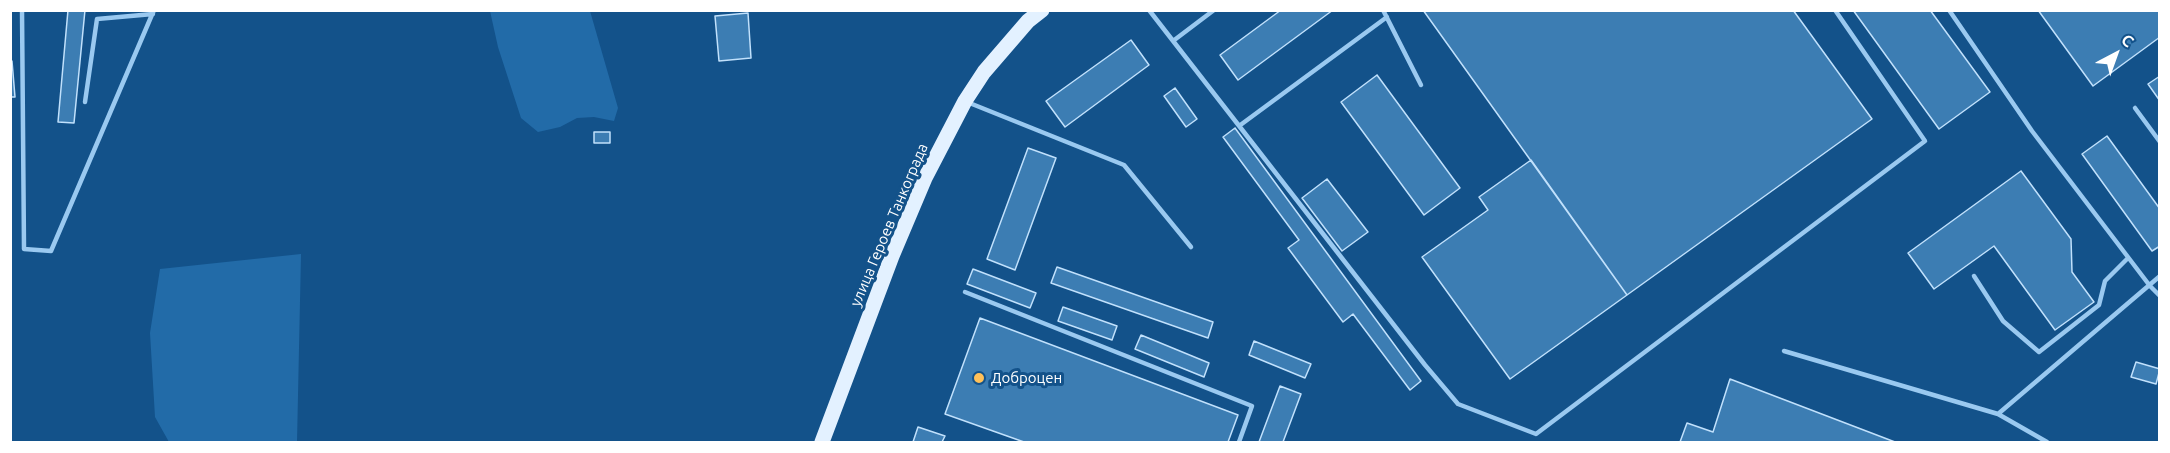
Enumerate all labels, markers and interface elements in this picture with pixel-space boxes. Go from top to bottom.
north arrow [2086,24,2146,84]
text: С [2118,30,2138,51]
street label: улица Героев Танкограда [846,141,932,309]
place label: Доброцен [991,369,1062,387]
marker: Доброцен [972,371,986,385]

